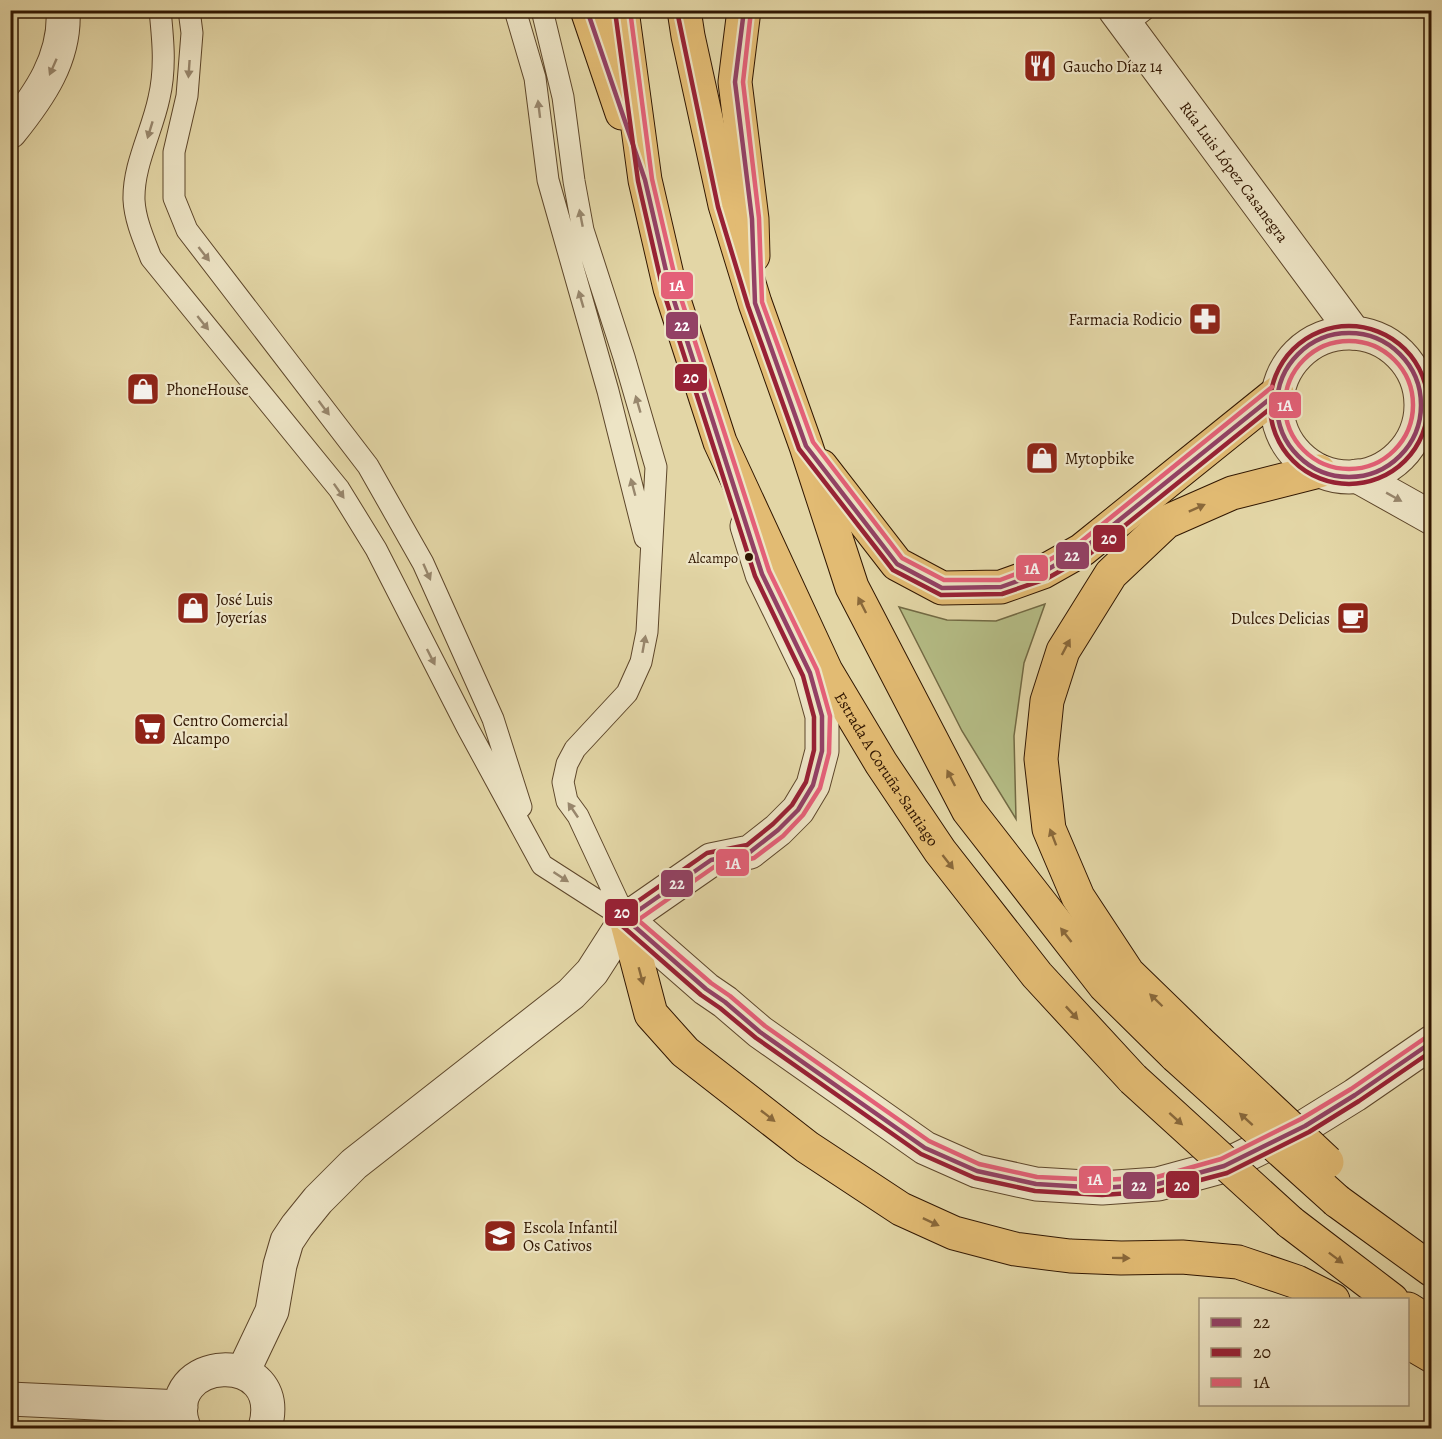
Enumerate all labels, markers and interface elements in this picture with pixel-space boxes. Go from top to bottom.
restaurant icon: Gaucho Díaz 14 [1022,48,1058,84]
place label: Gaucho Díaz 14 [1063,56,1163,78]
one-way arrow [48,59,57,76]
one-way arrow [184,59,194,78]
street label: Rúa Luis López Casanegra [1174,97,1294,248]
one-way arrow [535,100,544,119]
one-way arrow [145,121,154,139]
one-way arrow [576,208,585,227]
one-way arrow [198,246,210,261]
line badge: 1A [660,271,694,300]
text: 1A [669,275,686,297]
one-way arrow [576,290,585,308]
pharmacy icon: Farmacia Rodicio [1187,301,1223,337]
place label: Farmacia Rodicio [1069,309,1182,331]
line badge: 22 [665,311,699,340]
one-way arrow [196,315,209,331]
text: 22 [674,315,690,337]
line badge: 20 [674,363,708,392]
text: 20 [683,367,699,389]
shop icon: PhoneHouse [125,371,161,407]
place label: PhoneHouse [166,379,249,401]
line badge: 1A [1268,391,1302,419]
one-way arrow [633,395,642,413]
text: 1A [1277,395,1294,417]
one-way arrow [317,400,329,415]
shop icon: Mytopbike [1024,440,1060,476]
place label: Mytopbike [1065,448,1135,470]
one-way arrow [628,478,637,496]
one-way arrow [333,482,345,498]
one-way arrow [1386,492,1403,502]
one-way arrow [1188,503,1206,513]
line badge: 20 [1092,524,1126,553]
text: 20 [1101,528,1117,550]
line badge: 22 [1055,541,1090,570]
text: 22 [1064,545,1080,567]
place label: Alcampo [687,549,738,568]
marker: Alcampo [743,551,755,563]
line badge: 1A [1015,554,1049,582]
text: 1A [1024,558,1041,580]
one-way arrow [422,564,432,582]
place label: José Luis Joyerías [216,589,273,629]
shop icon: José Luis Joyerías [175,590,211,626]
one-way arrow [857,596,866,613]
cafe icon: Dulces Delicias [1335,600,1371,636]
place label: Dulces Delicias [1231,608,1330,630]
one-way arrow [640,634,649,653]
one-way arrow [1061,638,1071,655]
one-way arrow [426,649,436,666]
street label: Estrada A Coruña-Santiago [829,688,944,851]
place label: Centro Comercial Alcampo [172,710,288,750]
supermarket icon: Centro Comercial Alcampo [132,711,168,747]
one-way arrow [947,769,956,786]
one-way arrow [568,802,579,818]
one-way arrow [1048,828,1057,846]
line badge: 1A [715,848,750,877]
text: 1A [725,853,742,875]
one-way arrow [942,854,955,870]
line badge: 22 [660,869,694,898]
one-way arrow [553,872,569,883]
text: 22 [669,873,685,895]
line badge: 20 [604,898,639,927]
text: 20 [614,902,630,924]
one-way arrow [1059,927,1072,943]
one-way arrow [637,967,646,985]
one-way arrow [1148,993,1163,1007]
one-way arrow [1065,1005,1079,1020]
one-way arrow [760,1110,775,1122]
one-way arrow [1169,1111,1183,1125]
one-way arrow [1239,1112,1254,1126]
line badge: 1A [1078,1165,1112,1194]
text: 1A [1087,1169,1104,1191]
line badge: 20 [1165,1170,1200,1199]
line badge: 22 [1122,1171,1156,1200]
text: 22 [1131,1175,1147,1197]
text: 20 [1174,1175,1190,1197]
place label: Escola Infantil Os Cativos [523,1217,617,1257]
school or university icon: Escola Infantil Os Cativos [482,1218,518,1254]
one-way arrow [922,1218,939,1227]
one-way arrow [1329,1251,1344,1263]
one-way arrow [1111,1253,1130,1263]
legend [1199,1298,1409,1406]
text: 22 [1253,1310,1271,1334]
text: 20 [1253,1340,1271,1364]
text: 1A [1253,1370,1270,1394]

